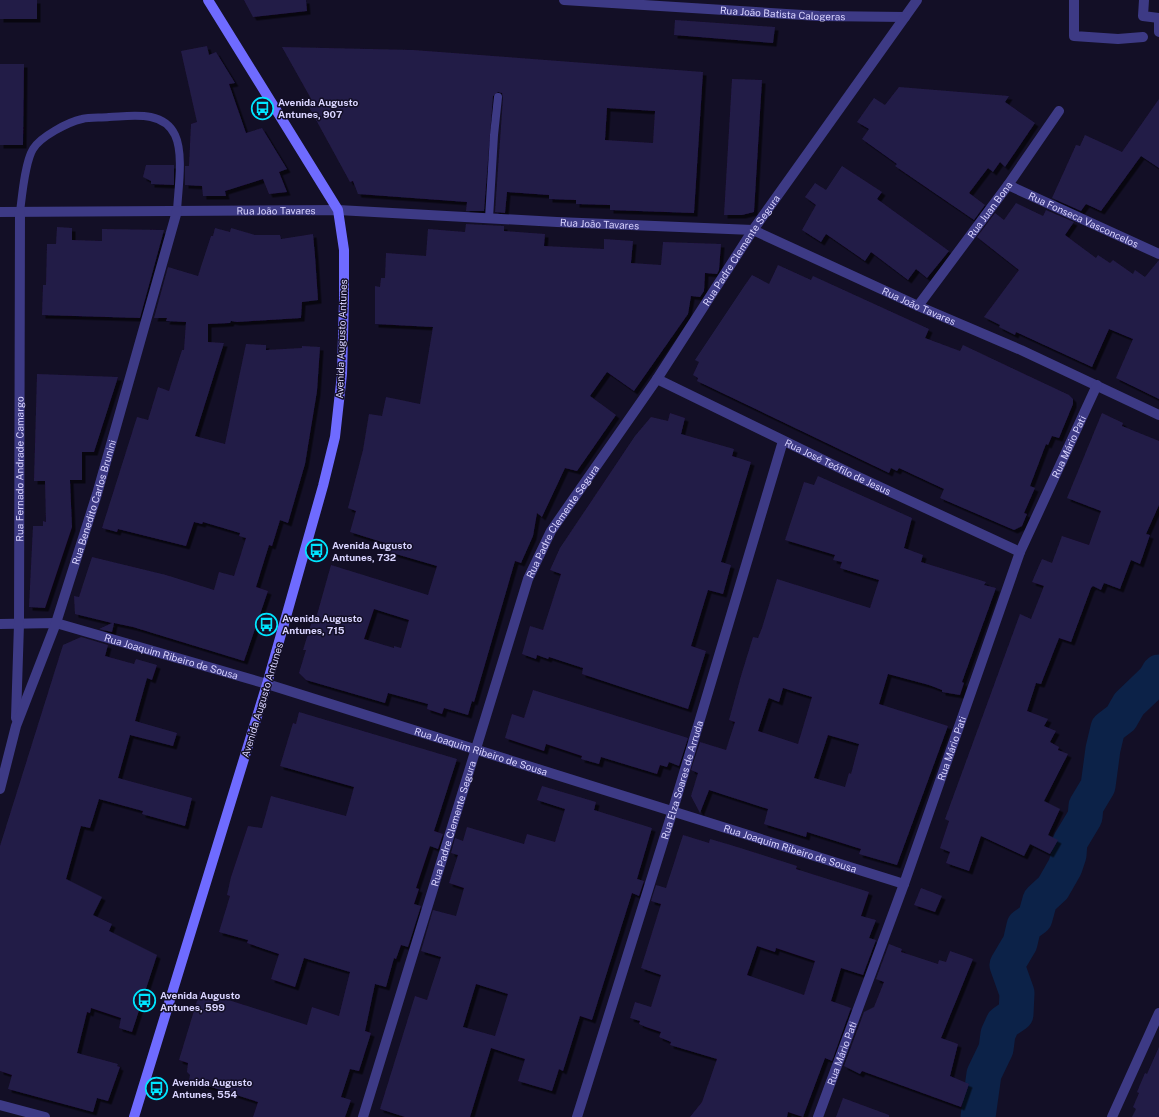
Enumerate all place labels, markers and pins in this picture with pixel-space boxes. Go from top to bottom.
bus stop icon: Avenida Augusto Antunes, 907 [249,95,275,121]
place label: Avenida Augusto Antunes, 907 [278,96,358,120]
bus stop icon: Avenida Augusto Antunes, 732 [304,538,330,564]
place label: Avenida Augusto Antunes, 732 [332,539,412,563]
bus stop icon: Avenida Augusto Antunes, 715 [253,611,279,637]
place label: Avenida Augusto Antunes, 715 [282,612,362,636]
bus stop icon: Avenida Augusto Antunes, 599 [132,988,158,1014]
place label: Avenida Augusto Antunes, 599 [160,989,240,1013]
bus stop icon: Avenida Augusto Antunes, 554 [143,1075,169,1101]
place label: Avenida Augusto Antunes, 554 [172,1076,252,1100]

